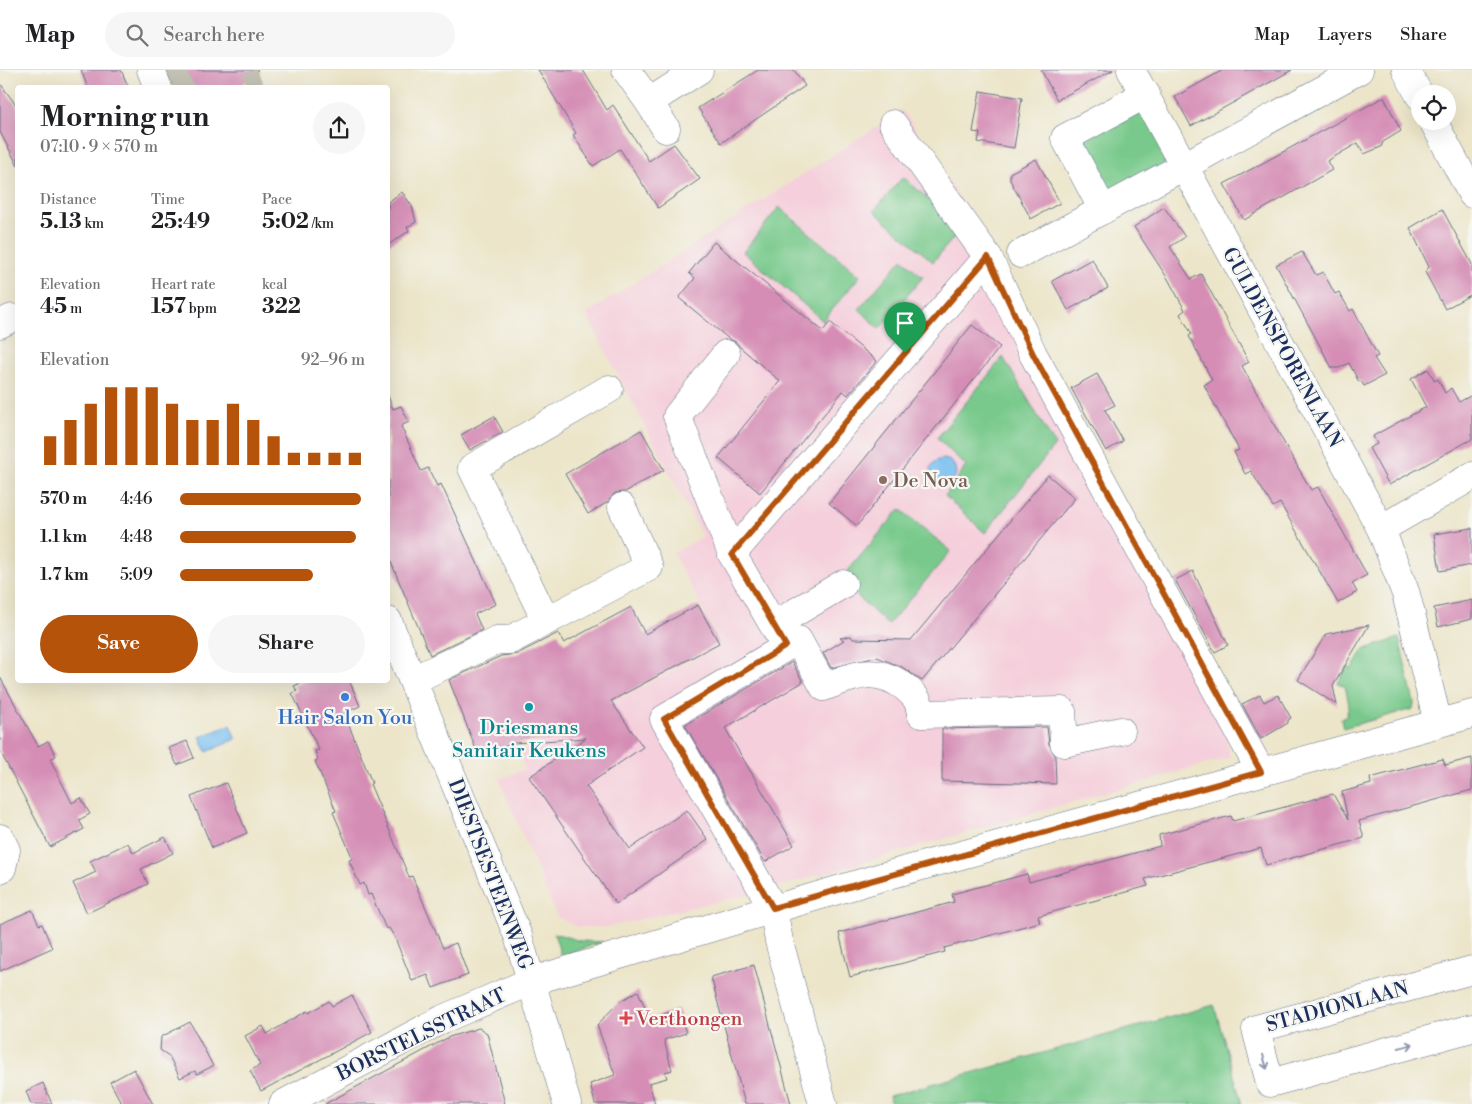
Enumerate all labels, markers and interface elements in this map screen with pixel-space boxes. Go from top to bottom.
search box [105,12,455,57]
text: Map [25,20,75,50]
icon: search [123,21,151,49]
text: Search here [163,23,265,47]
text: Map [1255,23,1290,46]
text: Layers [1318,23,1372,46]
text: Share [1400,23,1447,46]
map controls [1411,85,1456,130]
button: locate [1411,85,1456,130]
text: Morning run [40,100,209,135]
button: share [313,102,365,154]
text: 07:10 · 9 × 570 m [40,137,158,157]
text: Distance [40,191,97,209]
text: Time [151,191,185,209]
text: Pace [262,191,292,209]
text: 5.13 [40,209,82,235]
text: 25:49 [151,209,210,235]
text: 5:02 [262,209,309,235]
text: km [82,215,104,233]
text: /km [309,215,334,233]
street label: GULDENSPORENLAAN [1216,243,1347,452]
text: Elevation [40,276,101,294]
text: Heart rate [151,276,216,294]
text: kcal [262,276,287,294]
text: 45 [40,294,67,320]
text: 157 [151,294,186,320]
text: 322 [262,294,301,320]
text: m [67,300,82,318]
text: bpm [186,300,217,318]
pin [884,302,926,353]
icon: arrive [891,309,919,337]
text: Elevation [40,350,109,370]
text: 92–96 m [301,350,365,370]
place label: De Nova [893,469,969,494]
marker: De Nova [877,474,889,486]
text: 570 m [40,489,87,509]
text: 4:46 [120,489,152,509]
text: 1.1 km [40,527,87,547]
text: 4:48 [120,527,152,547]
text: 1.7 km [40,565,89,585]
text: 5:09 [120,565,153,585]
button: Save [40,615,198,673]
button: Share [208,615,365,673]
marker: Hair Salon You [339,691,351,703]
marker: Driesmans Sanitair Keukens [523,701,535,713]
place label: Hair Salon You [278,706,413,731]
place label: Driesmans Sanitair Keukens [452,716,606,764]
street label: DIESTSESTEENWEG [442,776,538,974]
street label: STADIONLAAN [1263,976,1412,1038]
street label: BORSTELSSTRAAT [332,983,511,1088]
place label: Verthongen [635,1007,743,1032]
marker: Verthongen [620,1012,632,1024]
one-way arrow [1398,1041,1414,1050]
one-way arrow [1260,1054,1270,1070]

